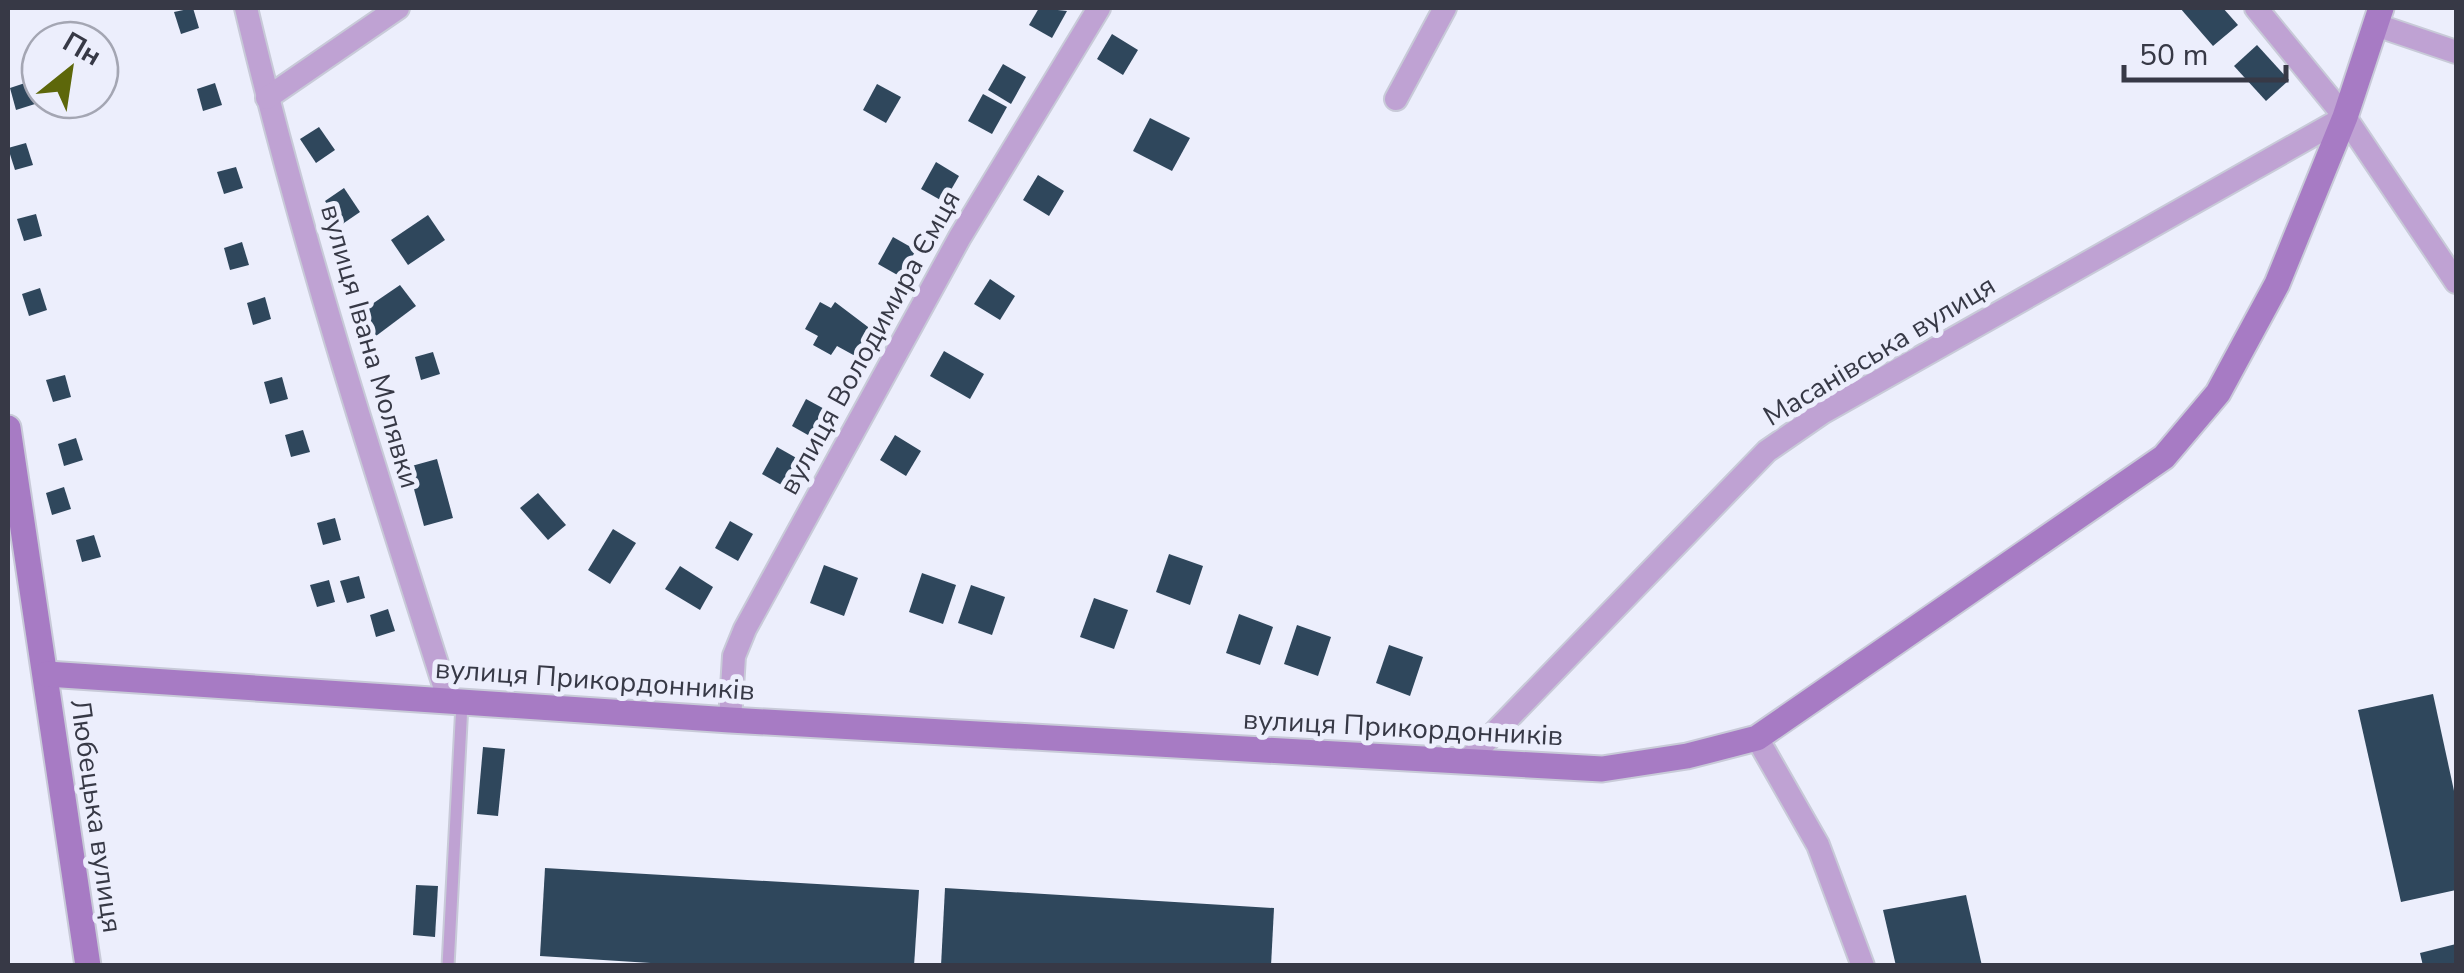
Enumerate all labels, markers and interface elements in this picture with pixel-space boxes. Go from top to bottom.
north arrow [20,20,120,120]
scale bar [2124,20,2286,82]
text: Пн [56,23,108,75]
text: 50 m [2139,35,2208,76]
street label: вулиця Володимира Ємця [770,183,970,502]
street label: вулиця Івана Молявки [311,200,429,493]
street label: Масанівська вулиця [1756,266,2003,435]
street label: вулиця Прикордонників [434,650,756,710]
street label: Любецька вулиця [61,697,131,935]
street label: вулиця Прикордонників [1242,701,1564,755]

